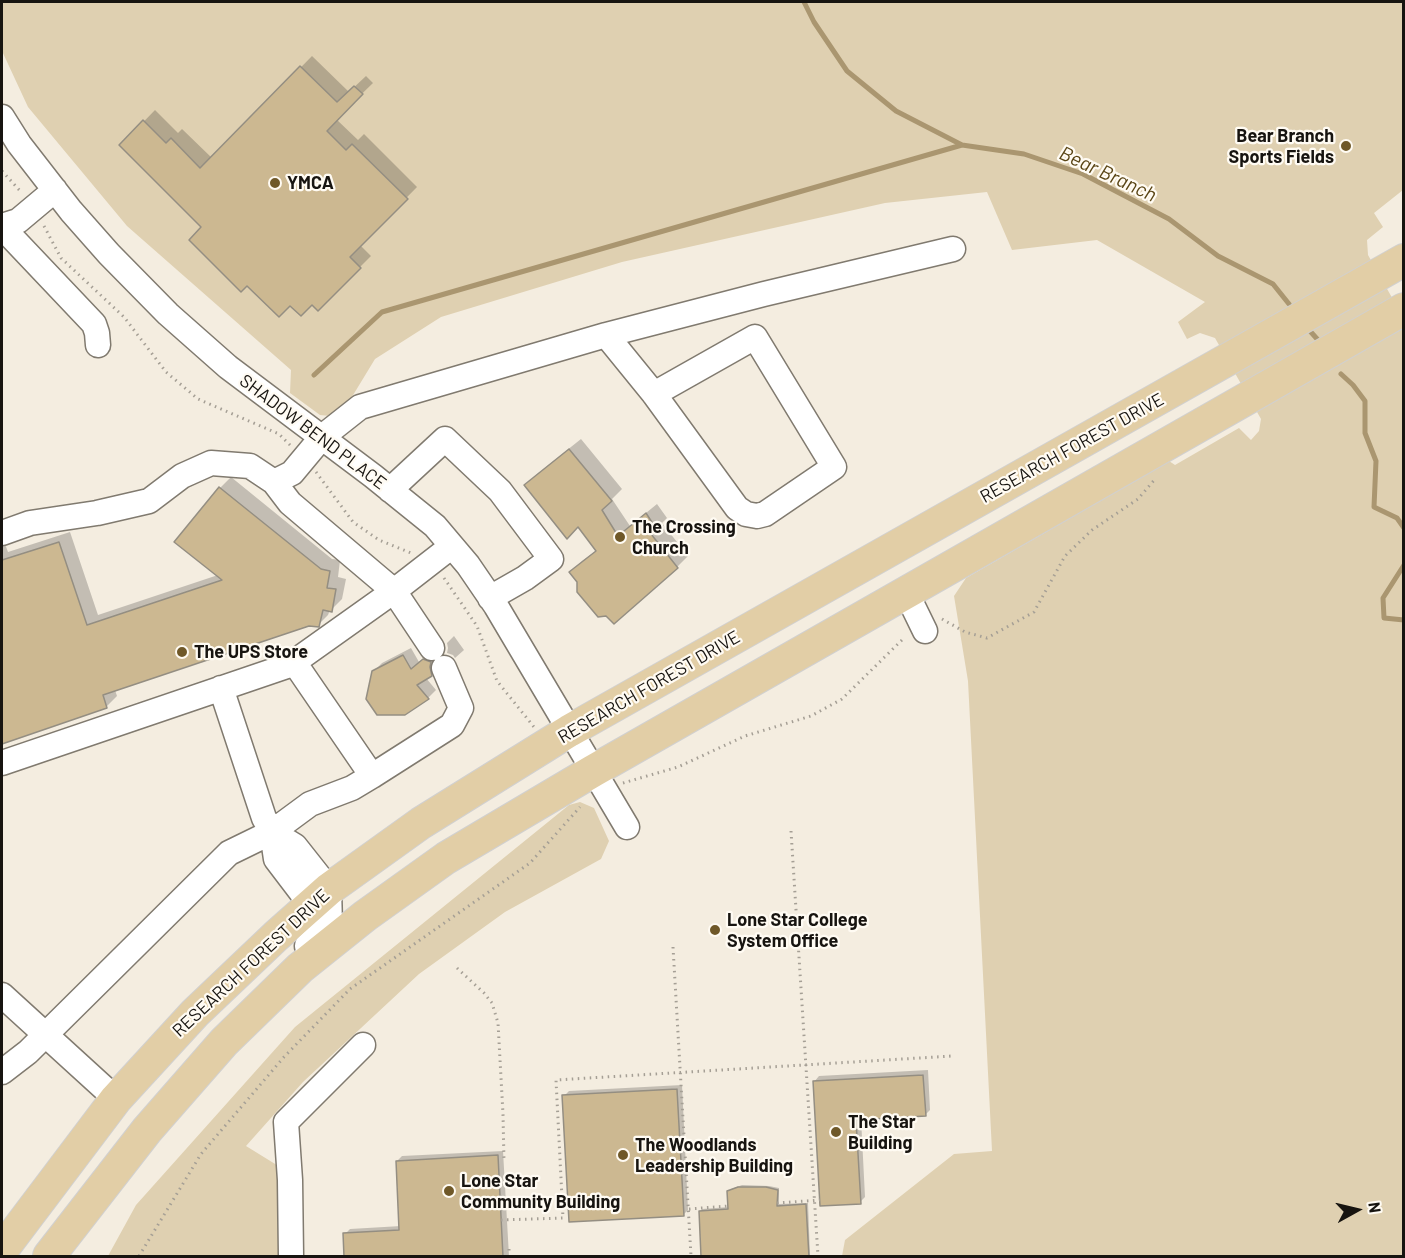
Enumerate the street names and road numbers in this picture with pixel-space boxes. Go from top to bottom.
street label: SHADOW BEND PLACE [235,370,391,494]
street label: RESEARCH FOREST DRIVE [976,388,1168,508]
street label: RESEARCH FOREST DRIVE [554,626,744,748]
street label: RESEARCH FOREST DRIVE [168,885,334,1041]

